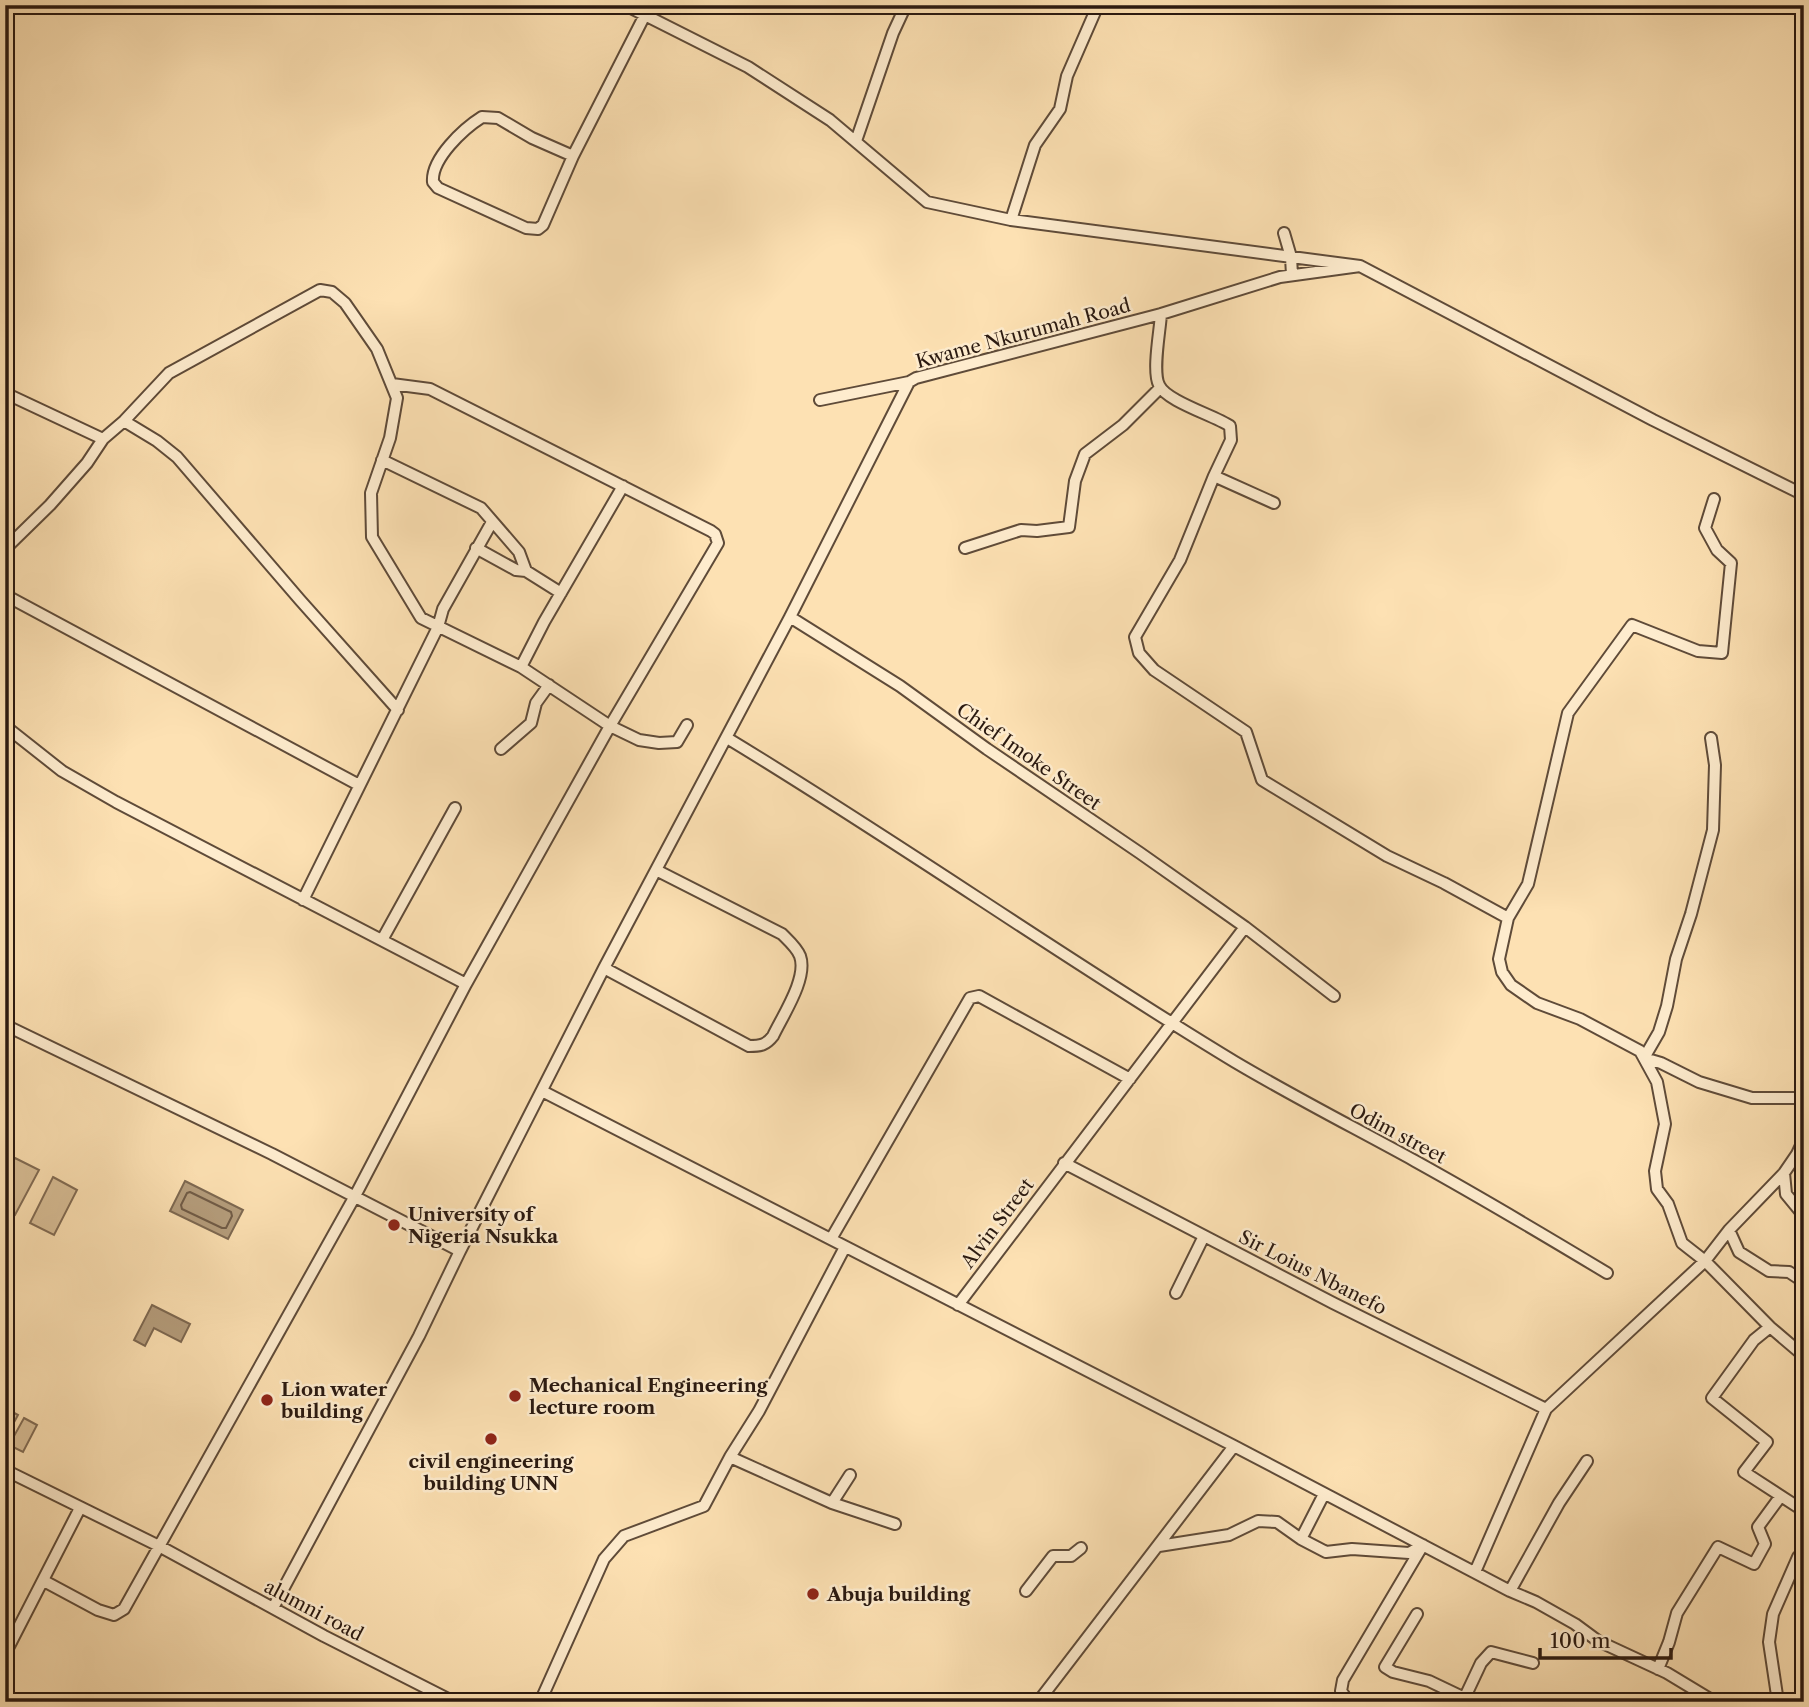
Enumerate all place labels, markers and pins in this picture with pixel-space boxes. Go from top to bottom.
place label: University of Nigeria Nsukka [408,1203,559,1248]
marker: University of Nigeria Nsukka [386,1217,402,1233]
place label: Mechanical Engineering lecture room [529,1374,769,1419]
place label: Lion water building [280,1378,388,1423]
marker: Mechanical Engineering lecture room [507,1388,523,1404]
marker: Lion water building [259,1392,275,1408]
marker: civil engineering building UNN [483,1431,499,1447]
place label: civil engineering building UNN [409,1450,574,1495]
place label: Abuja building [826,1583,971,1606]
marker: Abuja building [805,1586,821,1602]

